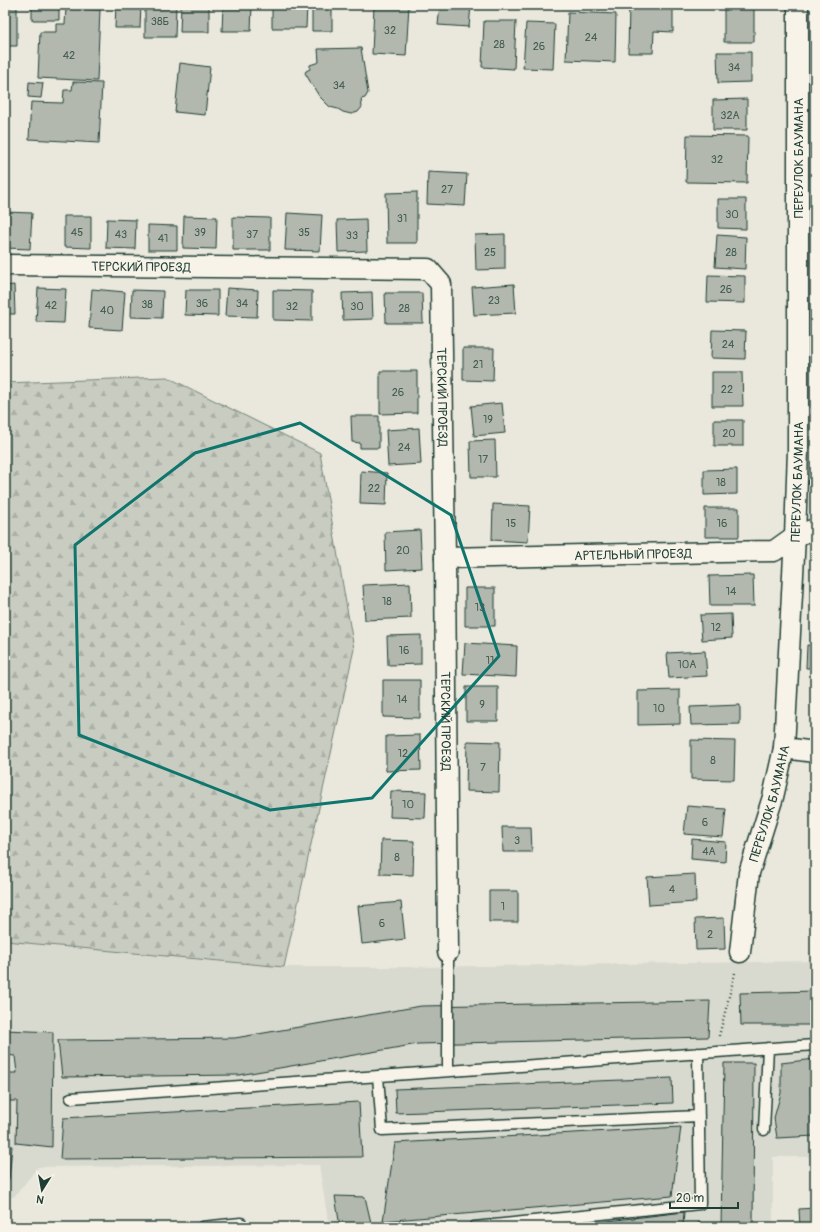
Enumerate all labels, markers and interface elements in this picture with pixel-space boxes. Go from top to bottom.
house number: 38Б [151,15,169,28]
house number: 32 [384,24,396,37]
house number: 24 [585,31,598,44]
house number: 28 [493,38,505,51]
house number: 26 [533,40,545,53]
house number: 42 [63,49,75,62]
house number: 34 [728,61,741,74]
house number: 34 [333,79,346,92]
street label: ПЕРЕУЛОК БАУМАНА [791,97,807,218]
house number: 32А [720,109,740,122]
house number: 32 [711,153,723,166]
house number: 27 [441,183,453,196]
house number: 30 [725,208,739,221]
house number: 31 [397,212,407,225]
house number: 45 [71,226,83,239]
house number: 39 [194,226,206,239]
house number: 35 [298,226,310,239]
house number: 43 [115,228,127,241]
house number: 37 [246,228,258,241]
house number: 33 [346,229,358,242]
house number: 41 [158,232,168,245]
house number: 25 [484,246,496,259]
house number: 28 [725,246,737,259]
street label: ТЕРСКИЙ ПРОЕЗД [91,259,191,276]
house number: 26 [720,283,732,296]
house number: 23 [488,294,500,307]
house number: 36 [196,297,208,310]
house number: 34 [236,297,249,310]
house number: 38 [141,298,153,311]
house number: 42 [45,299,57,312]
house number: 32 [286,300,298,313]
house number: 30 [350,300,364,313]
house number: 28 [398,302,410,315]
house number: 40 [100,304,114,317]
house number: 24 [722,338,735,351]
street label: ТЕРСКИЙ ПРОЕЗД [433,347,450,447]
house number: 21 [473,358,483,371]
house number: 22 [721,383,733,396]
house number: 26 [392,386,404,399]
house number: 19 [483,413,493,426]
street label: ПЕРЕУЛОК БАУМАНА [788,421,807,542]
house number: 20 [722,427,736,440]
house number: 24 [398,441,411,454]
house number: 17 [478,453,488,466]
house number: 18 [716,476,726,489]
house number: 22 [368,482,380,495]
house number: 15 [506,517,516,530]
house number: 16 [717,517,727,530]
house number: 20 [396,544,410,557]
street label: АРТЕЛЬНЫЙ ПРОЕЗД [574,546,692,564]
house number: 14 [726,585,737,598]
house number: 18 [382,595,392,608]
house number: 13 [475,601,485,614]
house number: 12 [711,621,721,634]
house number: 16 [399,644,409,657]
house number: 11 [486,654,494,667]
house number: 10А [678,658,696,671]
street label: ТЕРСКИЙ ПРОЕЗД [437,671,454,771]
house number: 14 [397,693,408,706]
house number: 9 [479,698,485,711]
house number: 10 [653,702,665,715]
street label: ПЕРЕУЛОК БАУМАНА [746,743,794,864]
house number: 12 [398,747,408,760]
house number: 8 [710,754,716,767]
house number: 7 [480,761,486,774]
house number: 10 [402,798,414,811]
house number: 6 [702,816,708,829]
house number: 3 [514,834,520,847]
house number: 4А [702,845,716,858]
house number: 8 [394,851,400,864]
house number: 4 [669,883,676,896]
house number: 1 [501,900,505,913]
house number: 6 [379,917,385,930]
house number: 2 [707,928,713,941]
north arrow [22,1170,62,1210]
scale bar [670,1184,738,1210]
text: 20 m [676,1191,705,1206]
text: N [35,1192,45,1206]

